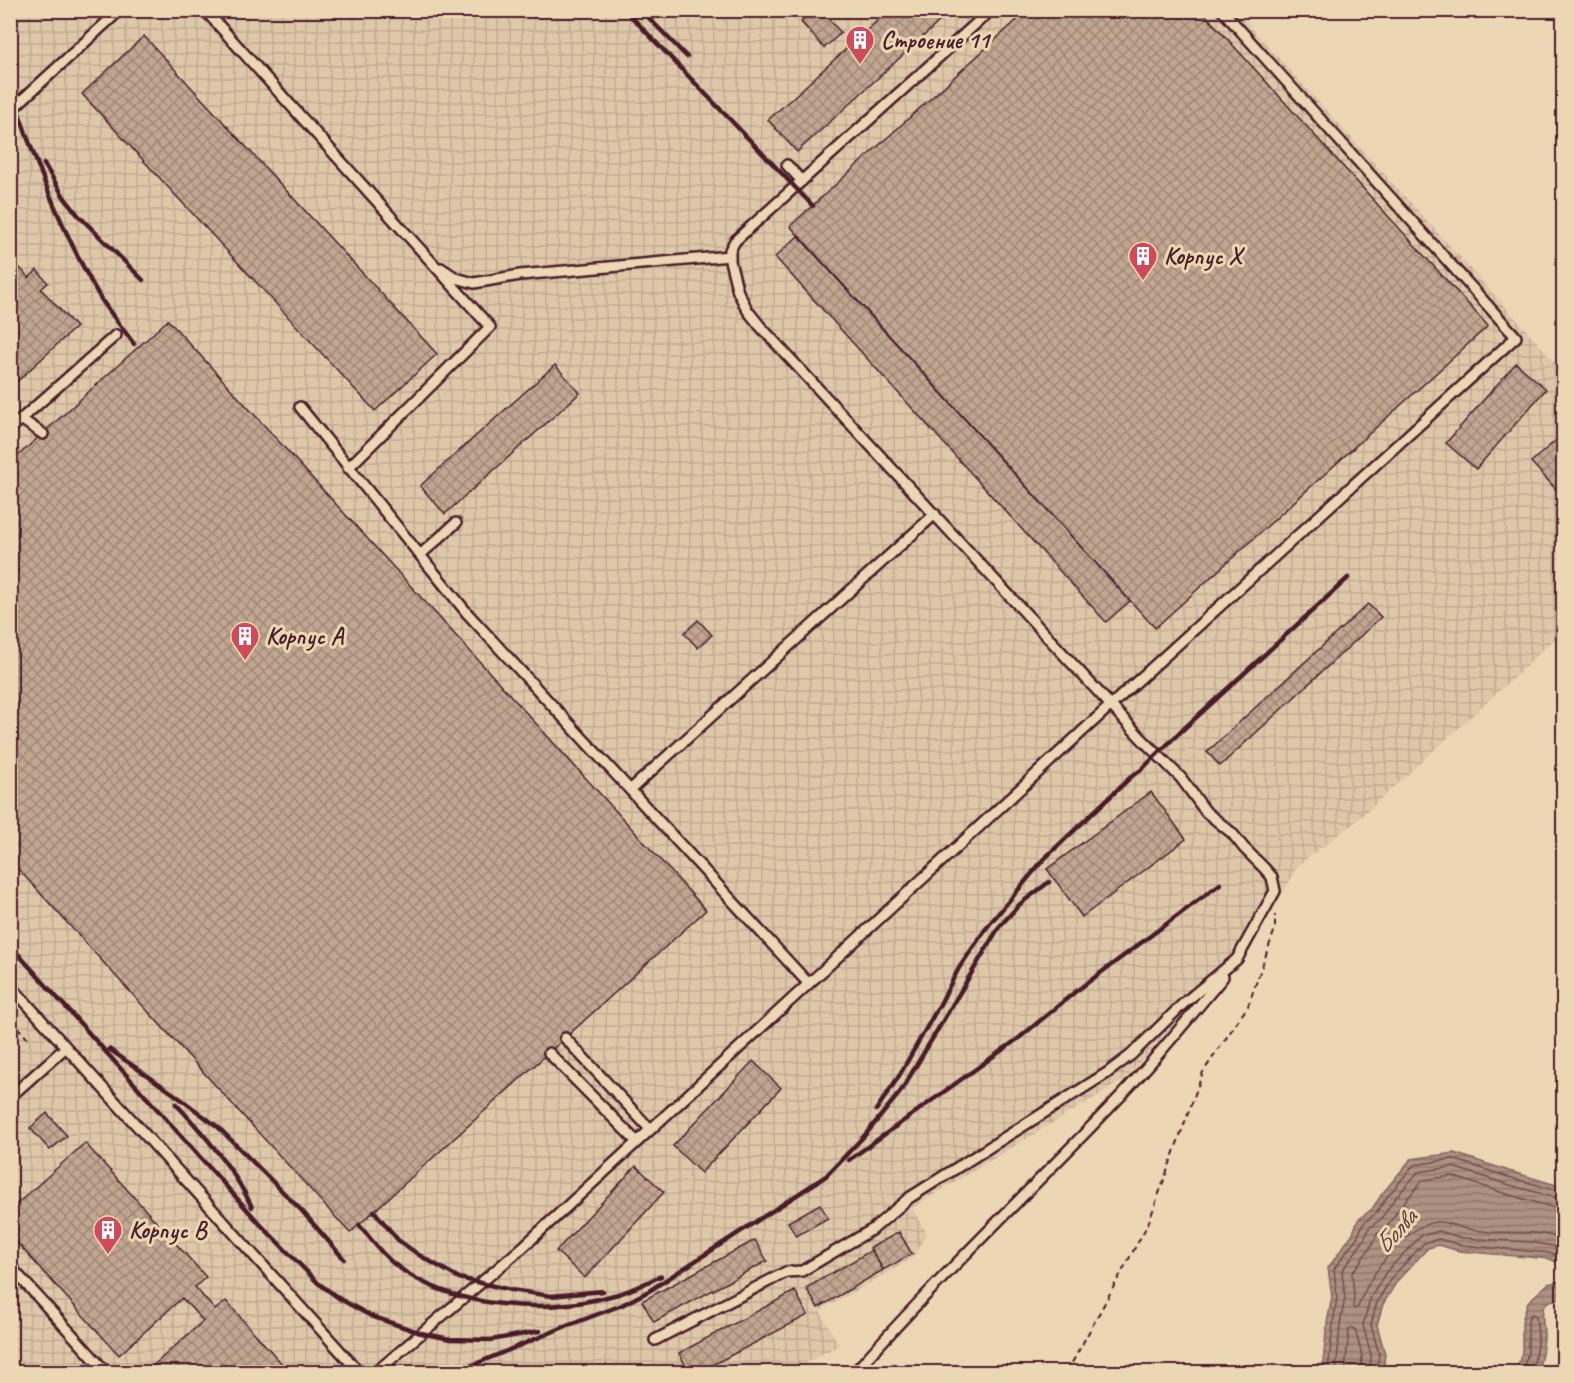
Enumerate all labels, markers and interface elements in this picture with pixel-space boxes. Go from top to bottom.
building icon: Строение 11 [844,24,876,66]
place label: Строение 11 [881,25,992,55]
building icon: Корпус Х [1127,240,1159,282]
place label: Корпус Х [1164,241,1246,271]
building icon: Корпус А [229,620,261,662]
place label: Корпус А [266,621,345,651]
water label: Болва [1367,1200,1426,1261]
building icon: Корпус В [92,1214,124,1256]
place label: Корпус В [129,1215,209,1245]

